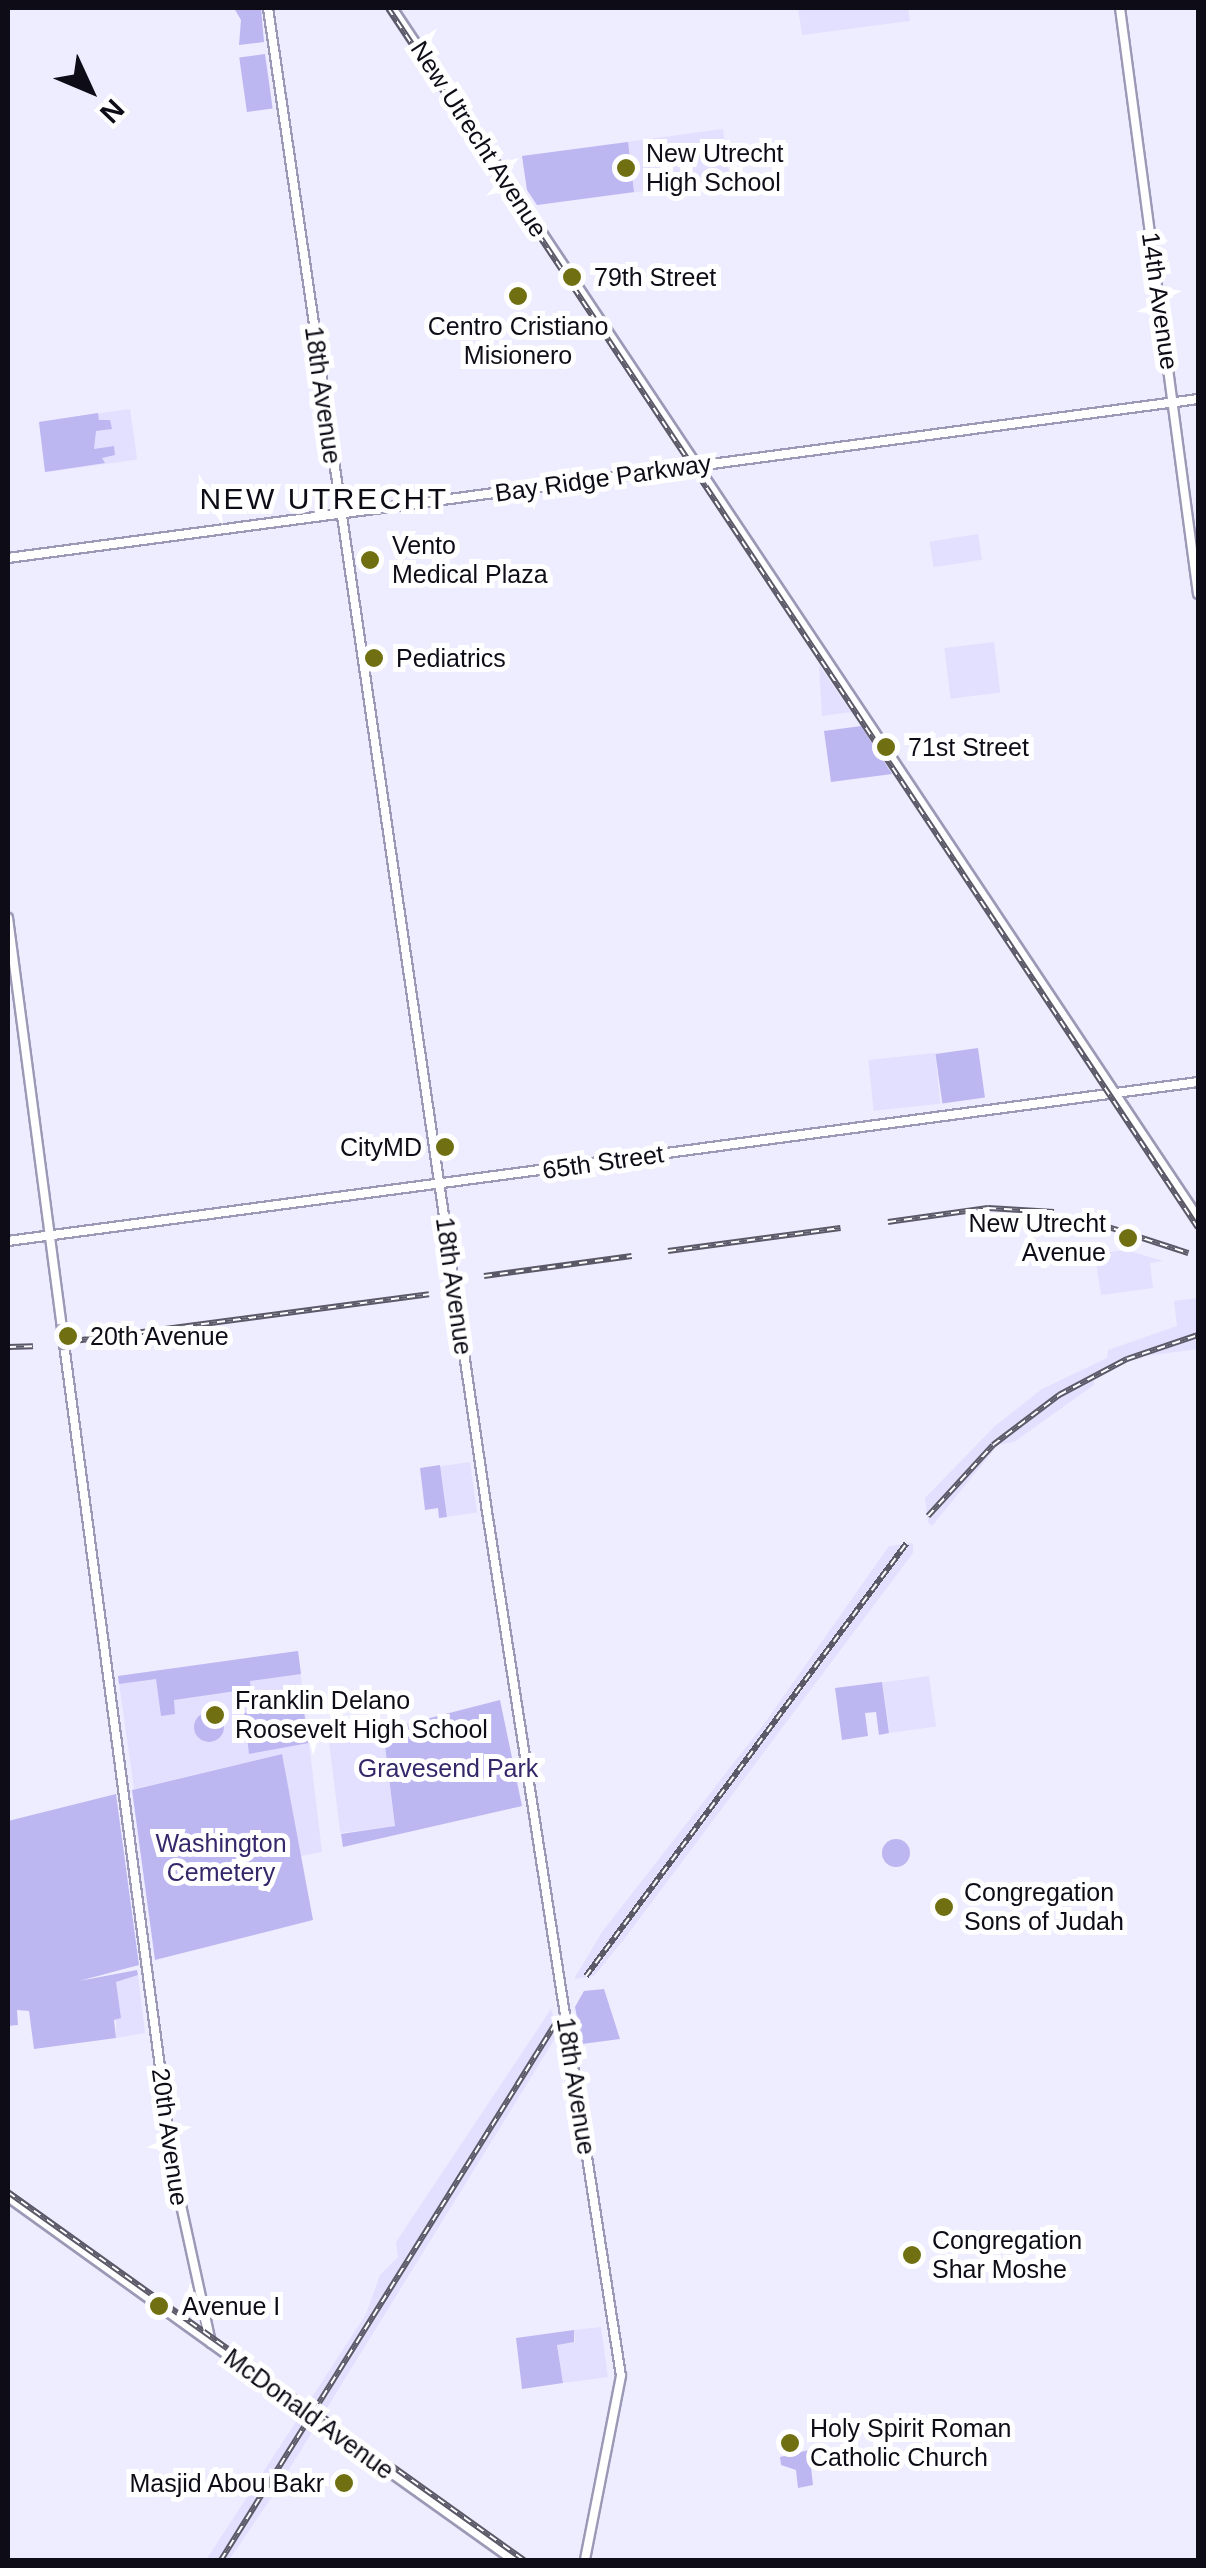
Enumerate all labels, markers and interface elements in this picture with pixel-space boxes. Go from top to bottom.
street label: New Utrecht Avenue [404,35,554,243]
north arrow [40,40,140,140]
text: N [94,93,130,129]
place label: New Utrecht High School [646,139,784,198]
marker: New Utrecht High School [615,157,637,179]
street label: 14th Avenue [1135,230,1185,372]
place label: 79th Street [594,262,716,292]
marker: 79th Street [559,264,585,290]
marker: Centro Cristiano Misionero [507,285,529,307]
place label: Centro Cristiano Misionero [428,312,608,371]
street label: 18th Avenue [298,324,348,466]
street label: Bay Ridge Parkway [493,448,713,508]
district label: NEW UTRECHT [199,481,449,517]
place label: Vento Medical Plaza [392,531,548,590]
marker: Vento Medical Plaza [357,547,383,573]
place label: Pediatrics [396,643,506,673]
marker: Pediatrics [361,645,387,671]
place label: 71st Street [908,732,1029,762]
marker: 71st Street [873,734,899,760]
place label: CityMD [340,1132,422,1162]
marker: CityMD [432,1134,458,1160]
street label: 65th Street [540,1139,666,1185]
place label: New Utrecht Avenue [968,1209,1106,1268]
street label: 18th Avenue [429,1215,479,1357]
marker: New Utrecht Avenue [1115,1225,1141,1251]
place label: 20th Avenue [90,1321,230,1351]
marker: 20th Avenue [55,1323,81,1349]
place label: Franklin Delano Roosevelt High School [235,1686,488,1745]
marker: Franklin Delano Roosevelt High School [204,1704,226,1726]
park label: Gravesend Park [358,1753,538,1783]
park label: Washington Cemetery [155,1829,287,1888]
place label: Congregation Sons of Judah [964,1878,1124,1937]
marker: Congregation Sons of Judah [933,1896,955,1918]
street label: 18th Avenue [550,2015,602,2157]
street label: 20th Avenue [145,2066,195,2208]
place label: Congregation Shar Moshe [932,2226,1082,2285]
marker: Congregation Shar Moshe [901,2244,923,2266]
place label: Avenue I [182,2291,280,2321]
marker: Avenue I [146,2293,172,2319]
street label: McDonald Avenue [218,2342,400,2486]
place label: Holy Spirit Roman Catholic Church [810,2414,1011,2473]
marker: Holy Spirit Roman Catholic Church [779,2432,801,2454]
place label: Masjid Abou Bakr [128,2468,324,2498]
marker: Masjid Abou Bakr [333,2472,355,2494]

